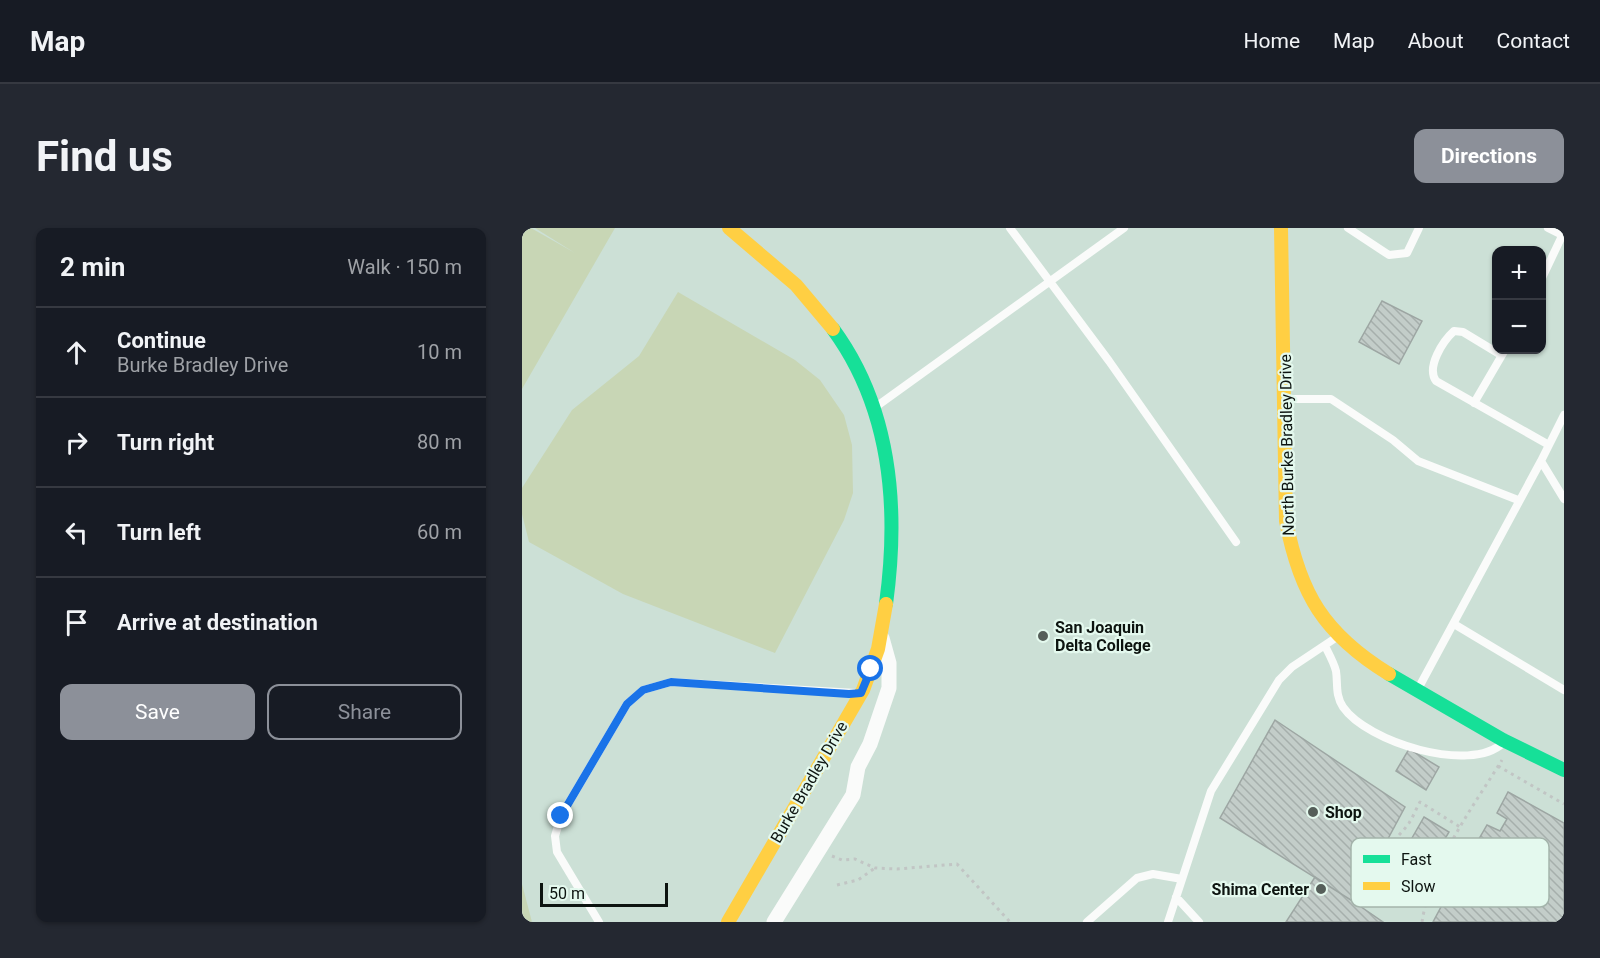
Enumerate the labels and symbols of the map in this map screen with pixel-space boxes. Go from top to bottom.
street label: North Burke Bradley Drive [1276,354,1298,536]
place label: San Joaquin Delta College [1055,618,1151,655]
marker: San Joaquin Delta College [1036,629,1050,643]
route start [857,655,883,681]
street label: Burke Bradley Drive [766,718,852,846]
route end [547,802,573,828]
place label: Shop [1325,803,1362,822]
marker: Shop [1306,805,1320,819]
legend [1351,838,1549,907]
text: Fast [1401,850,1432,869]
text: Slow [1401,877,1436,896]
scale bar [540,880,668,908]
place label: Shima Center [1212,880,1309,899]
marker: Shima Center [1314,882,1328,896]

